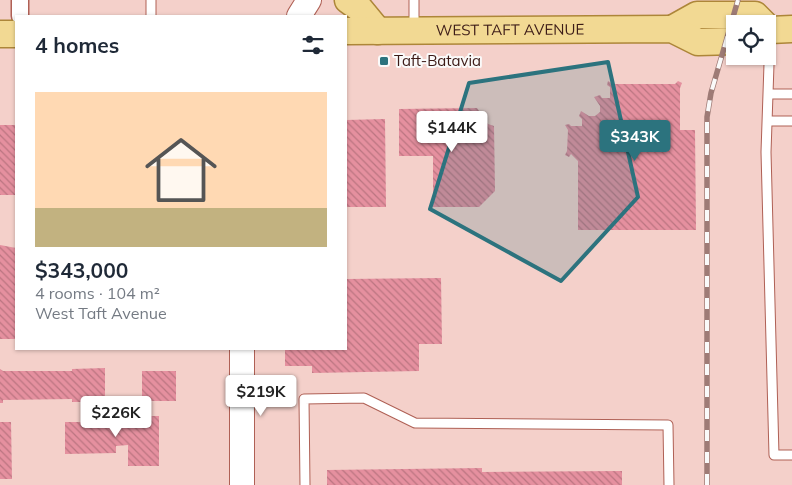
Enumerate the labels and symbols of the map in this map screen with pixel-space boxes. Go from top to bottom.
street label: WEST TAFT AVENUE [436,20,584,39]
place label: Taft-Batavia [394,51,481,70]
marker: Taft-Batavia [378,55,390,67]
pin: $144K [417,110,487,153]
pin: $343K [600,120,670,162]
pin: $219K [226,374,296,417]
pin: $226K [81,396,151,438]

